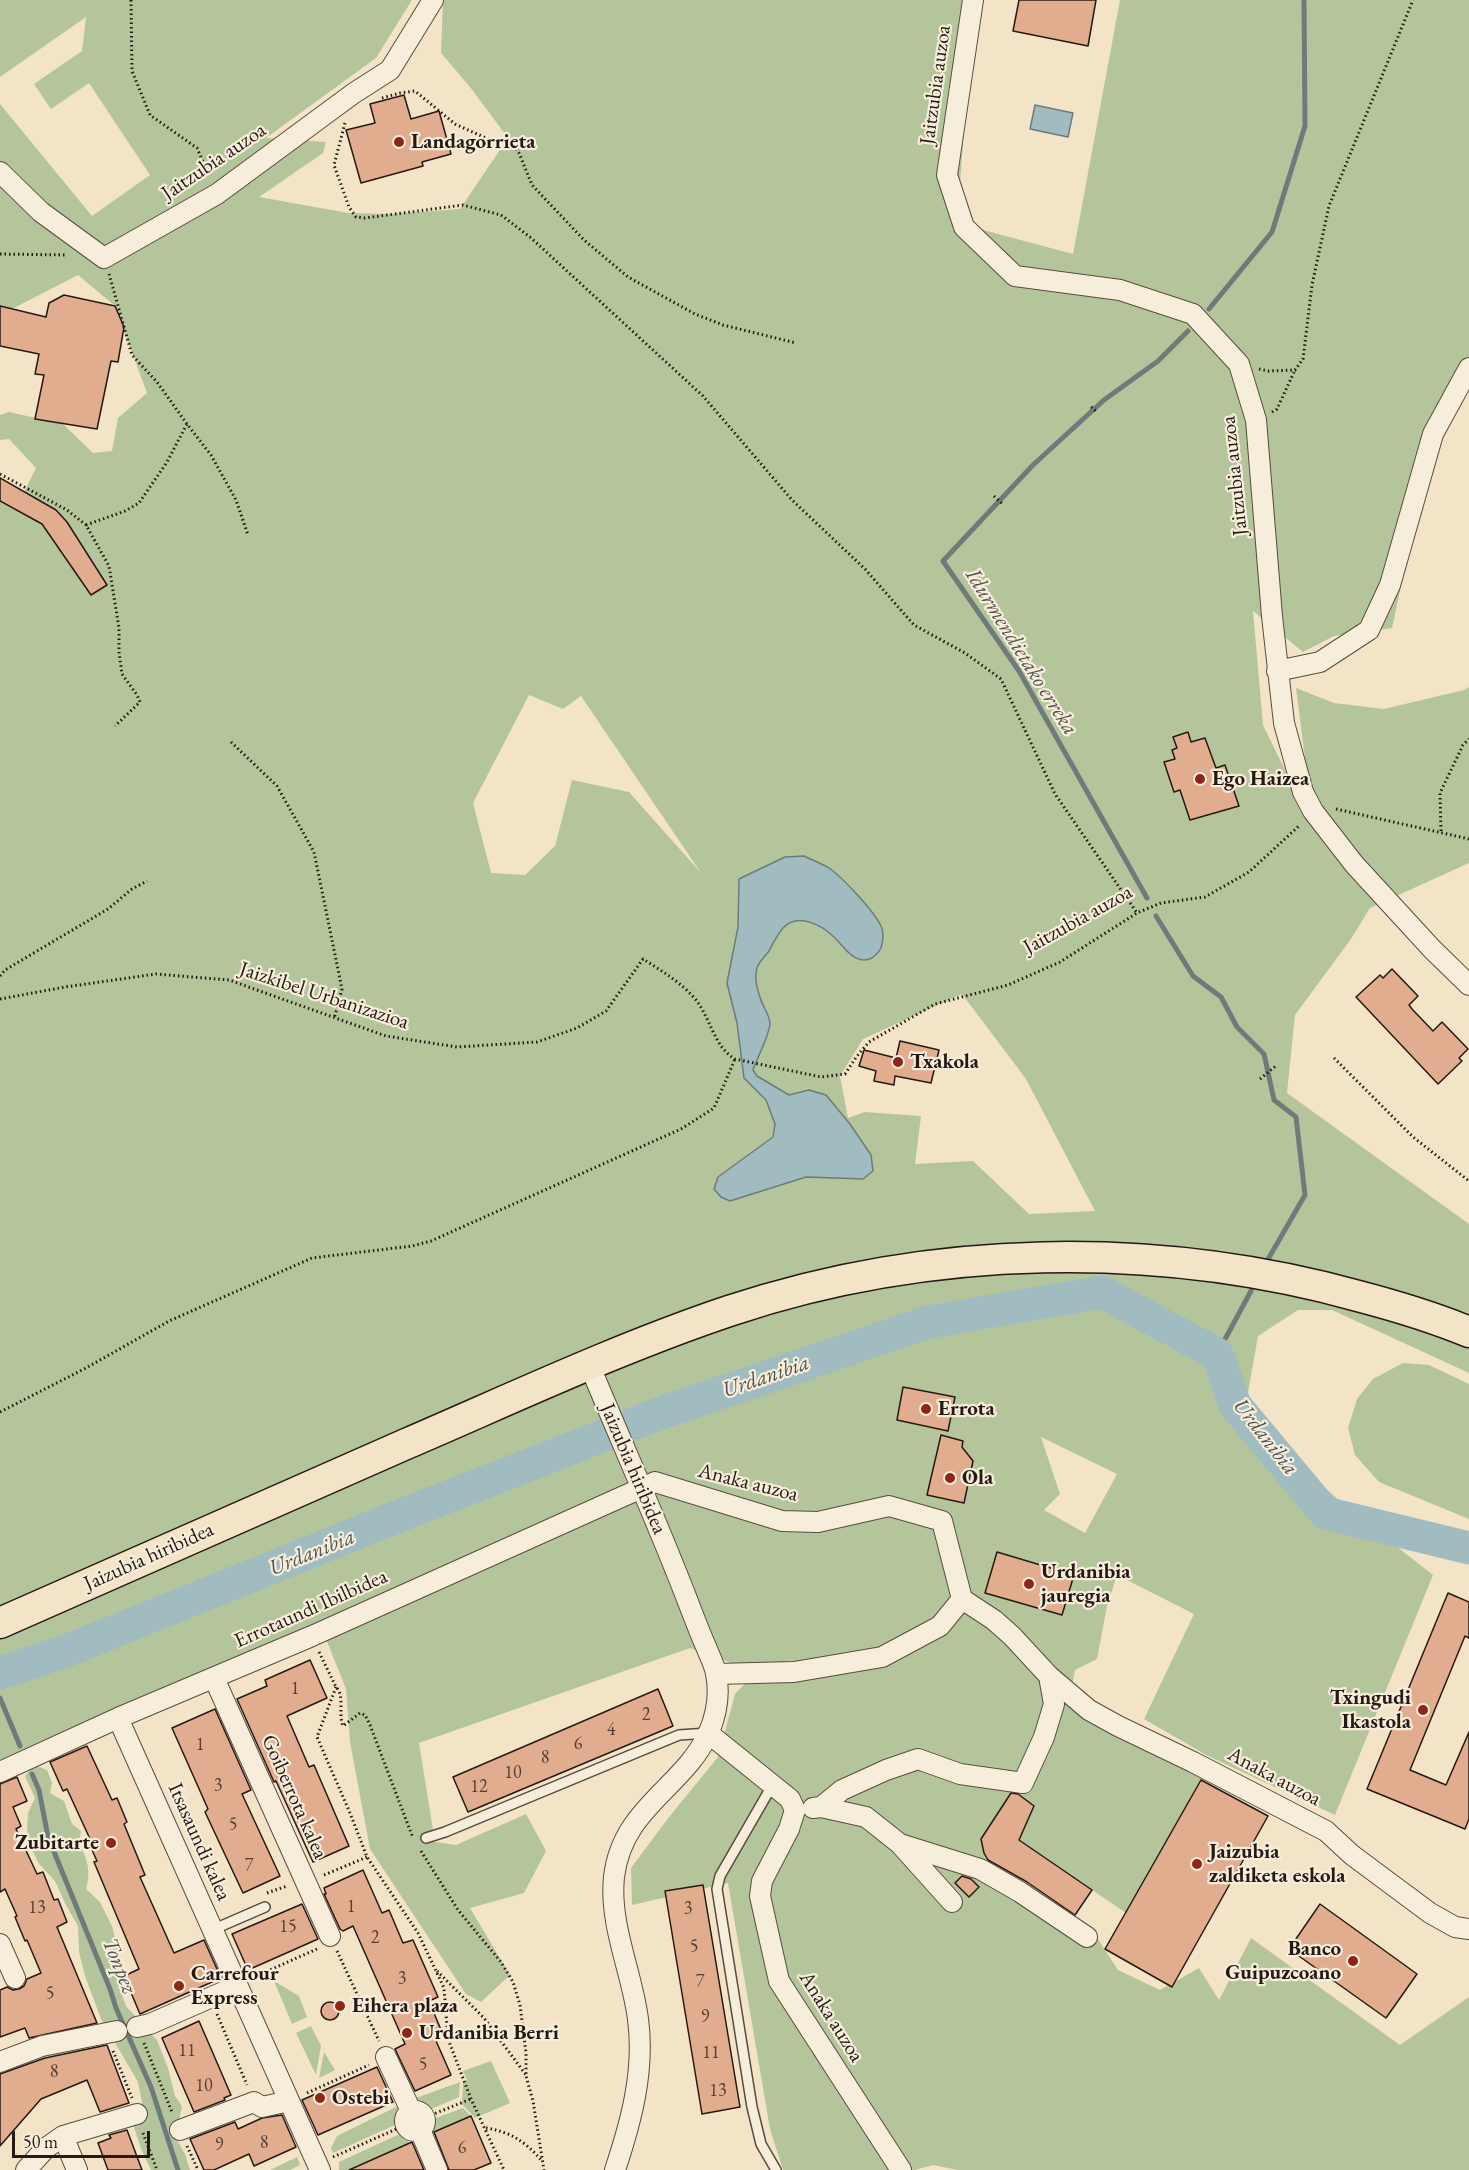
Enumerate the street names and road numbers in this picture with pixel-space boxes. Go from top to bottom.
street label: Jaitzubia auzoa [915,24,957,146]
street label: Jaitzubia auzoa [157,118,271,206]
street label: Jaitzubia auzoa [1216,415,1254,537]
street label: Jaitzubia auzoa [1019,880,1137,960]
street label: Jaizkibel Urbanizazioa [236,957,412,1035]
street label: Jaizubia hiribidea [594,1400,672,1538]
street label: Anaka auzoa [695,1458,801,1508]
street label: Jaizubia hiribidea [80,1517,218,1597]
street label: Errotaundi Ibilbidea [231,1564,391,1654]
street label: Goiberrota kalea [255,1731,333,1863]
street label: Anaka auzoa [1223,1742,1325,1812]
street label: Itsasaundi kalea [162,1779,236,1905]
street label: Anaka auzoa [793,1967,869,2067]

